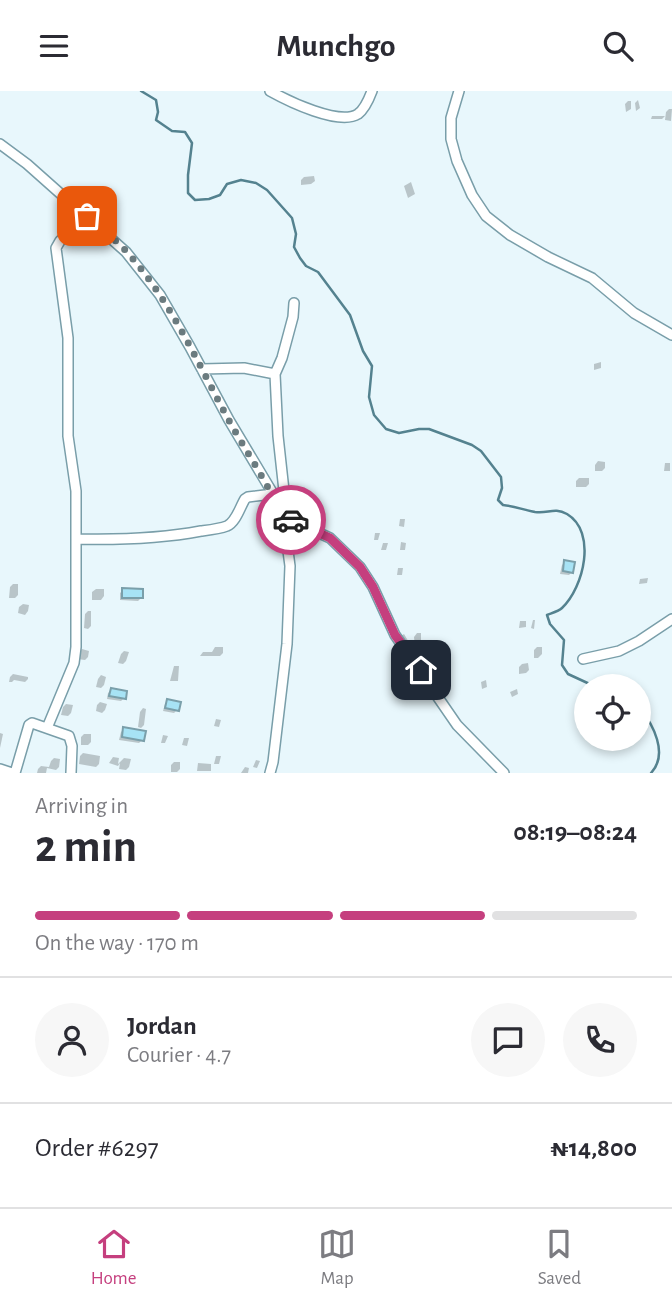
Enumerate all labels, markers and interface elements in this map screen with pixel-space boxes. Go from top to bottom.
icon: menu [35,27,73,65]
icon: search [599,27,637,65]
text: Munchgo [276,30,396,62]
pin [57,186,117,246]
icon: bag [68,197,106,235]
courier [256,485,326,555]
icon: car [272,501,310,539]
pin [391,640,451,700]
icon: home [402,651,440,689]
map controls [574,674,651,751]
button: locate [574,674,651,751]
text: Arriving in [35,795,128,818]
text: 08:19–08:24 [513,819,637,845]
text: 2 min [35,824,137,870]
text: On the way · 170 m [35,932,199,955]
button: person [35,1003,109,1077]
button: chat [471,1003,545,1077]
button: phone [563,1003,637,1077]
text: Jordan [127,1013,197,1039]
text: Courier · 4.7 [127,1044,231,1067]
text: Order #6297 [35,1135,159,1161]
text: ₦14,800 [550,1135,637,1161]
tab: Home [91,1225,137,1290]
tab: Map [318,1225,356,1290]
tab: Saved [538,1225,581,1290]

